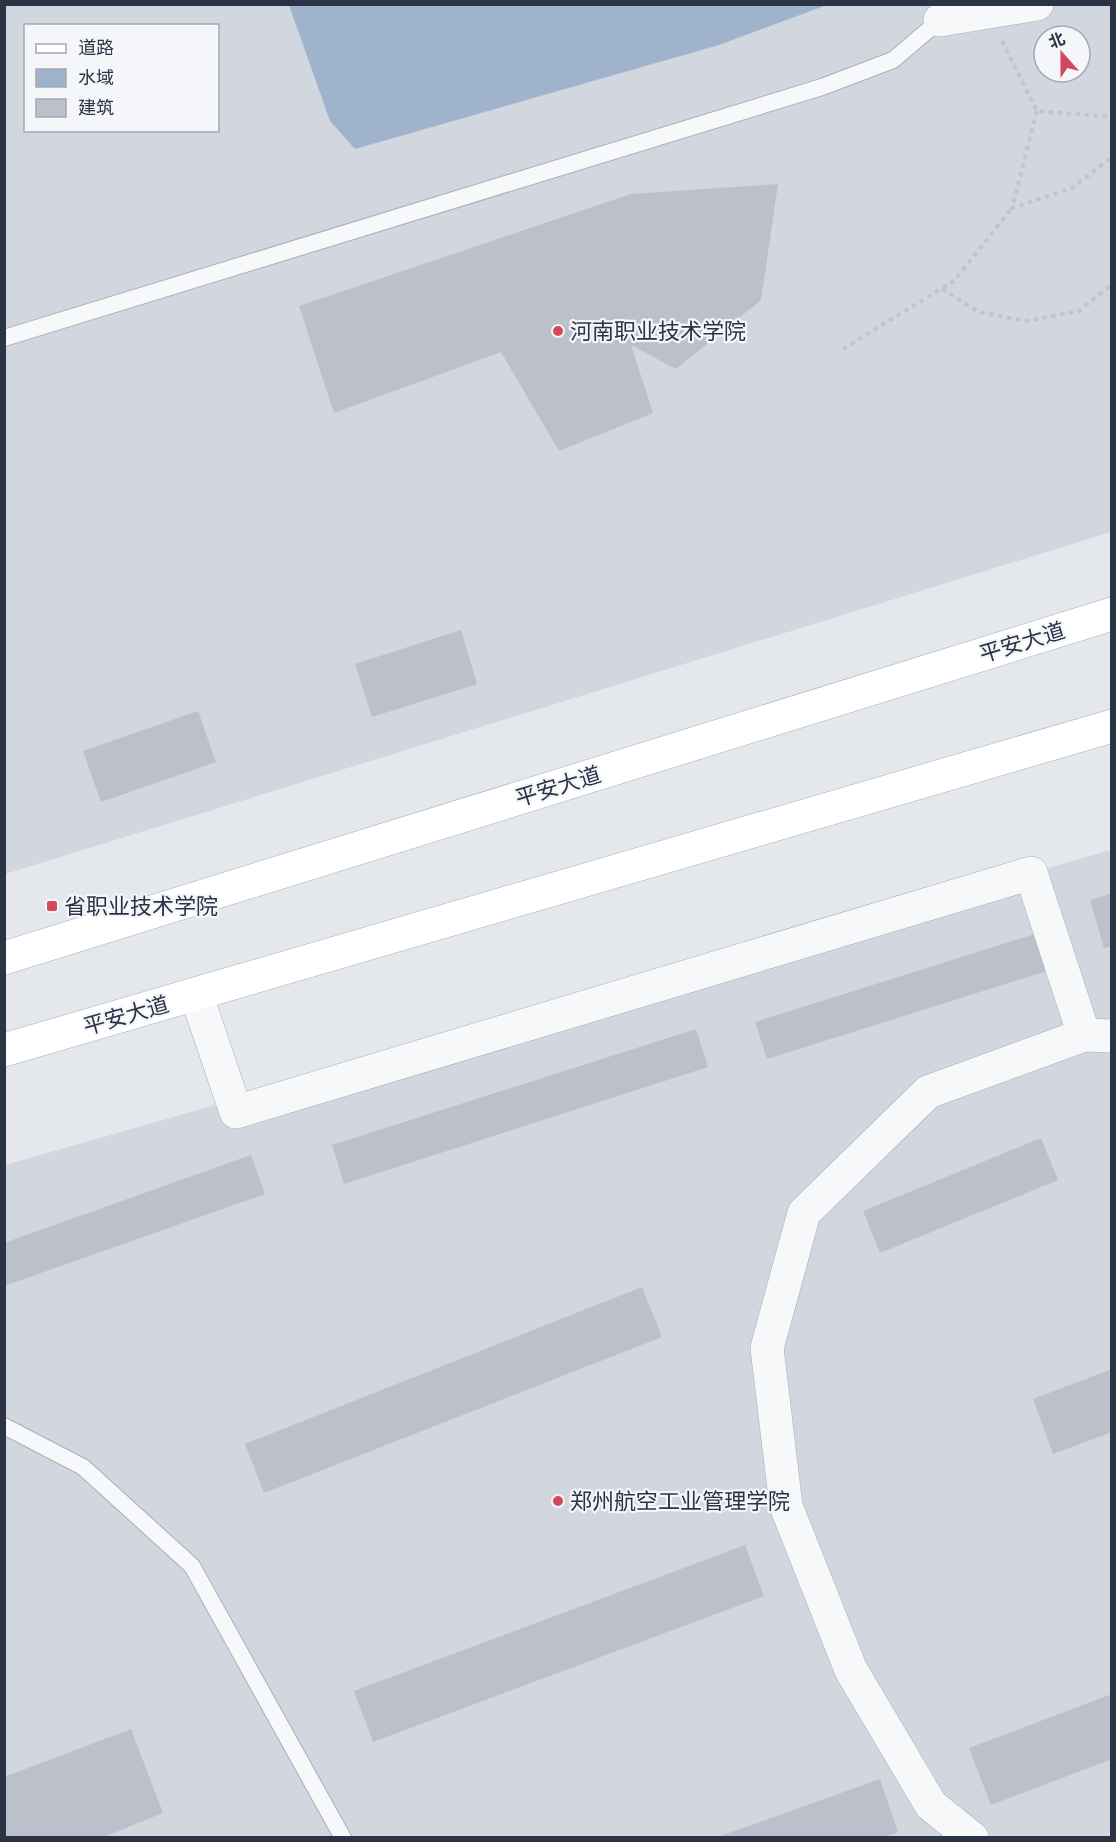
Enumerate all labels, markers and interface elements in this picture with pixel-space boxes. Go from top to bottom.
legend [24,24,219,132]
north arrow [1032,24,1092,84]
text: 北 [1046,28,1068,52]
text: 道路 [78,36,114,59]
text: 水域 [78,66,114,89]
text: 建筑 [78,96,114,119]
place label: 河南职业技术学院 [570,317,746,345]
marker: 河南职业技术学院 [551,324,565,338]
street label: 平安大道 [976,616,1068,668]
street label: 平安大道 [512,760,604,812]
place label: 省职业技术学院 [64,892,218,920]
marker: 省职业技术学院 [45,899,59,913]
street label: 平安大道 [80,989,172,1041]
place label: 郑州航空工业管理学院 [570,1487,790,1515]
marker: 郑州航空工业管理学院 [551,1494,565,1508]

